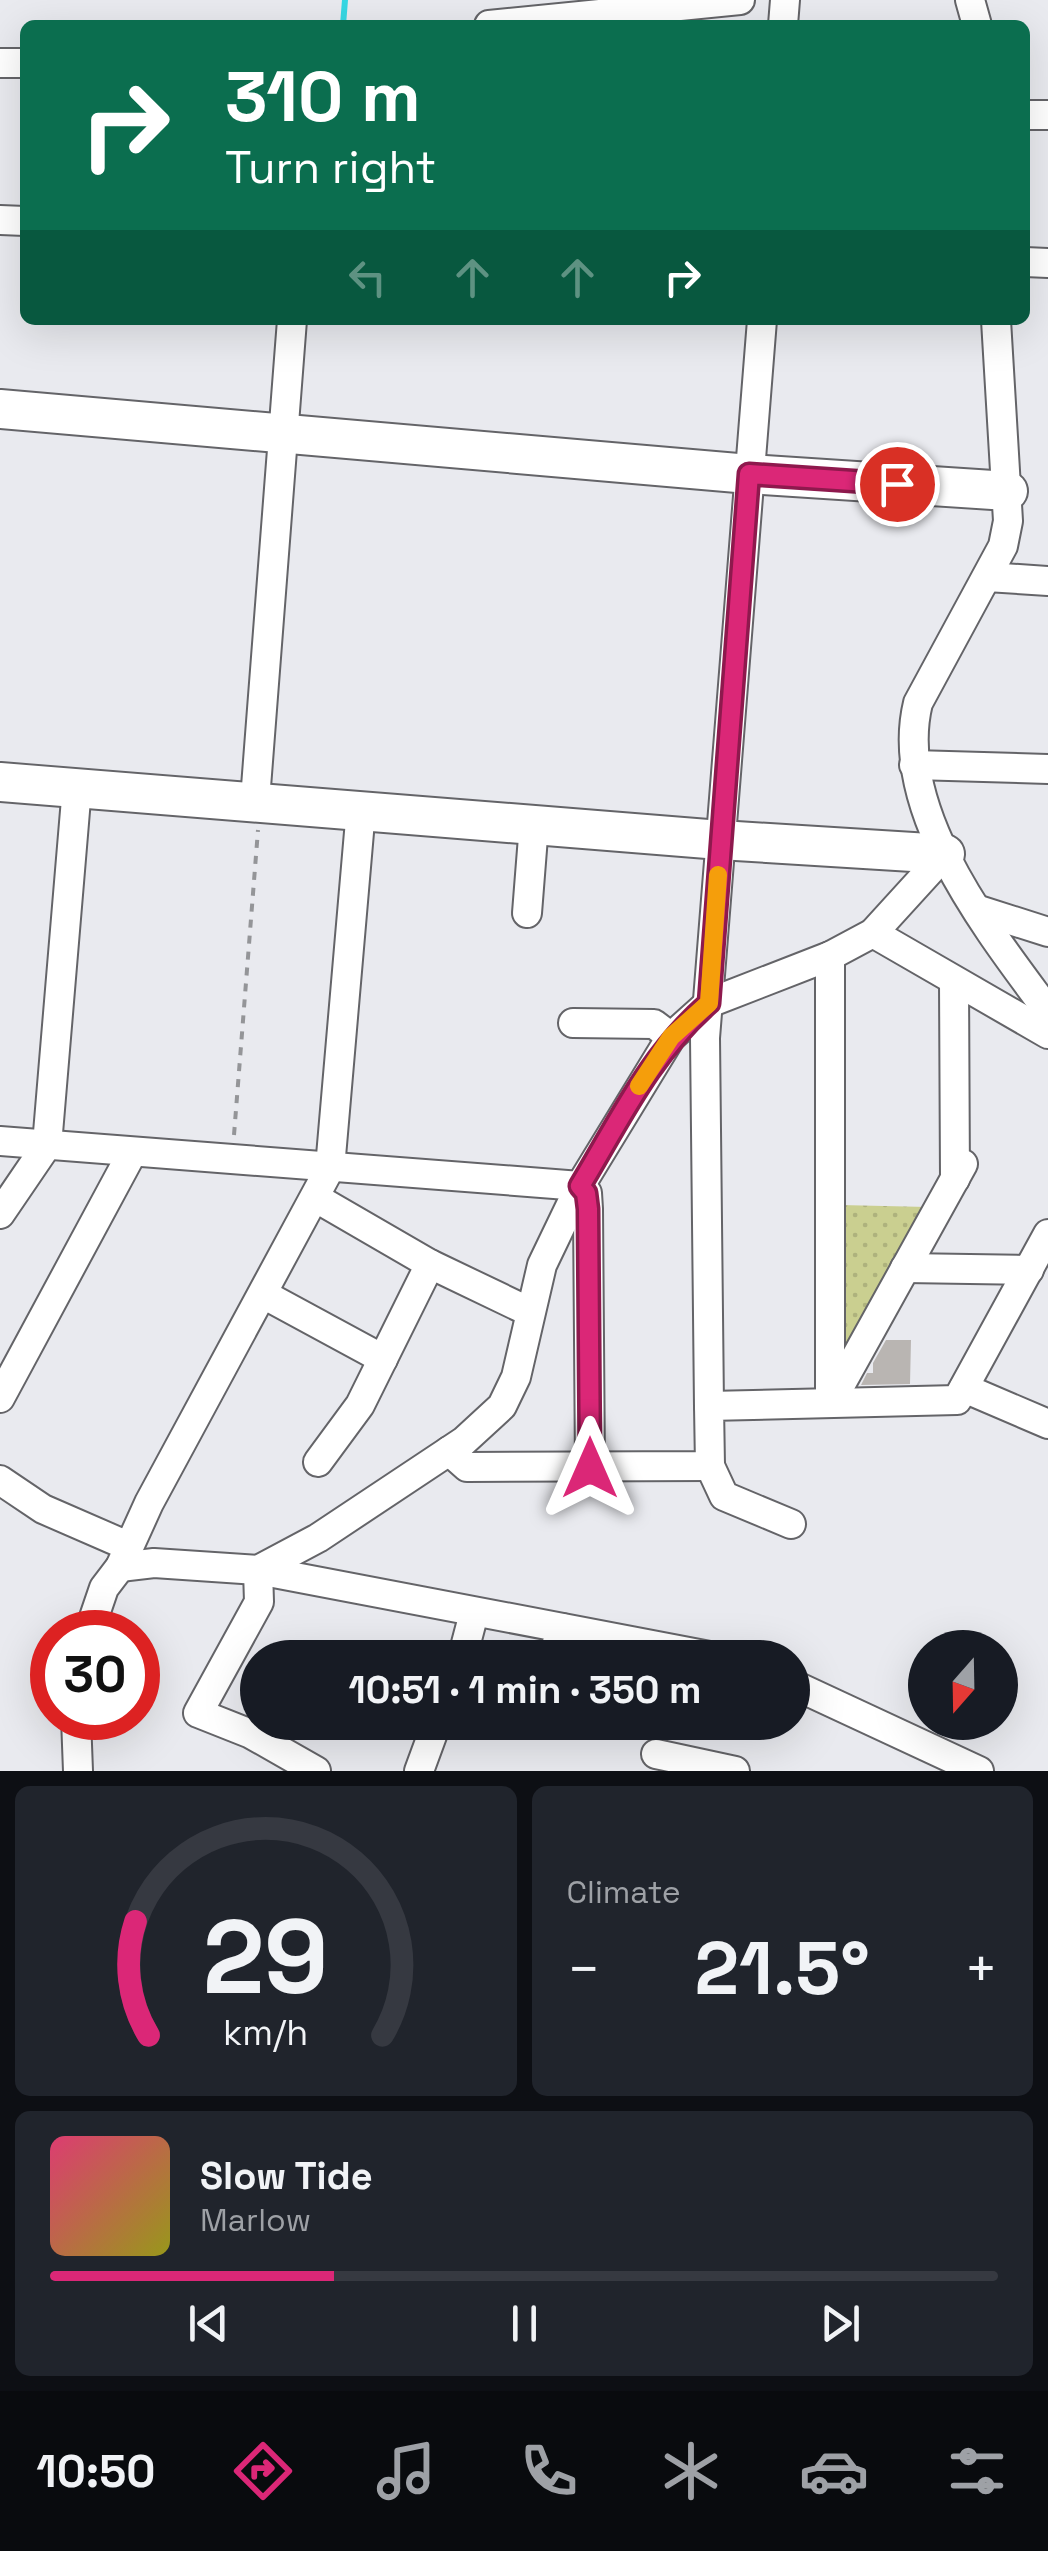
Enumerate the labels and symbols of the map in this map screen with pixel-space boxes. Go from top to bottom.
pin [855,442,940,527]
position arrow [538,1416,642,1520]
speed limit sign: 30 [30,1610,160,1740]
north arrow [908,1630,1018,1740]

